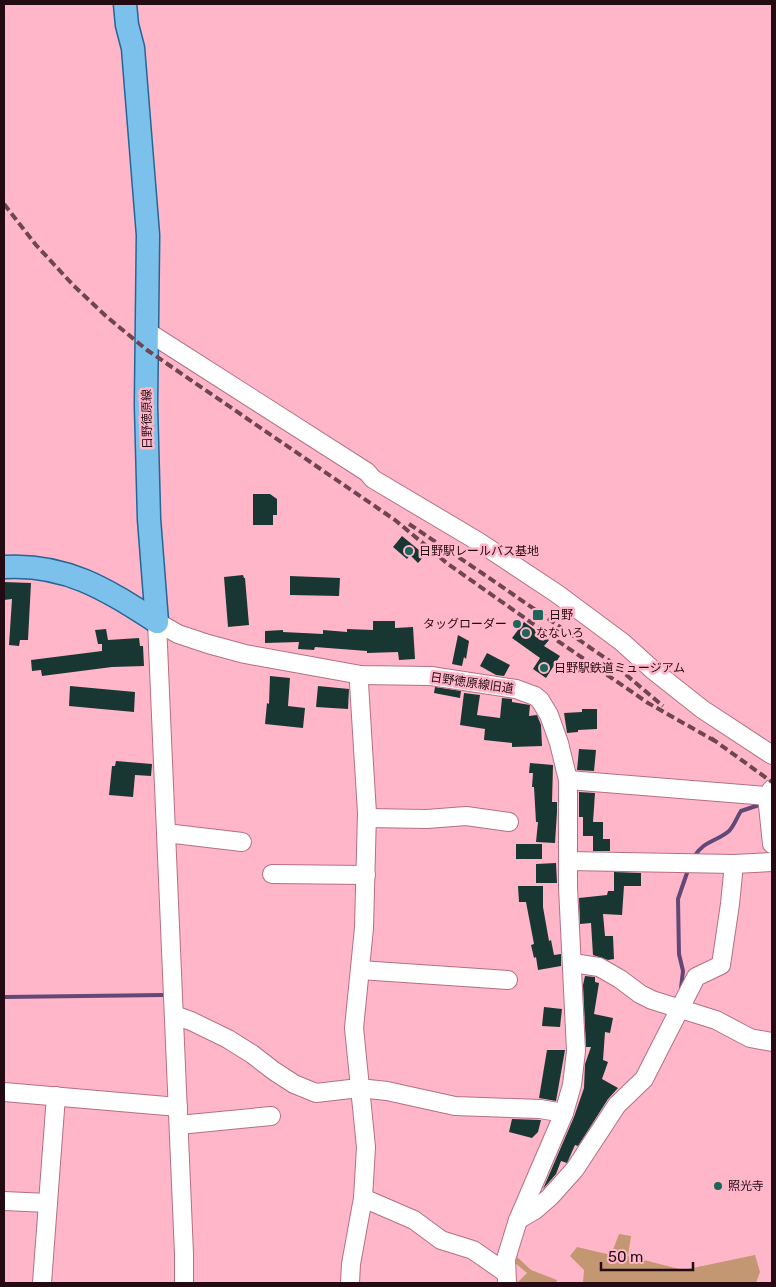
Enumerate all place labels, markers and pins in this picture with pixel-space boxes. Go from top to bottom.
place label: 日野駅レールバス基地 [419,544,539,558]
marker: 日野駅レールバス基地 [403,545,415,557]
marker: 日野 [531,608,545,622]
place label: 日野 [549,608,573,622]
place label: タッグローダー [423,617,507,631]
marker: タッグローダー [511,618,523,630]
place label: なないろ [536,626,584,640]
marker: なないろ [520,627,532,639]
place label: 日野駅鉄道ミュージアム [554,661,685,675]
marker: 日野駅鉄道ミュージアム [538,662,550,674]
place label: 照光寺 [728,1179,764,1193]
marker: 照光寺 [712,1180,724,1192]

